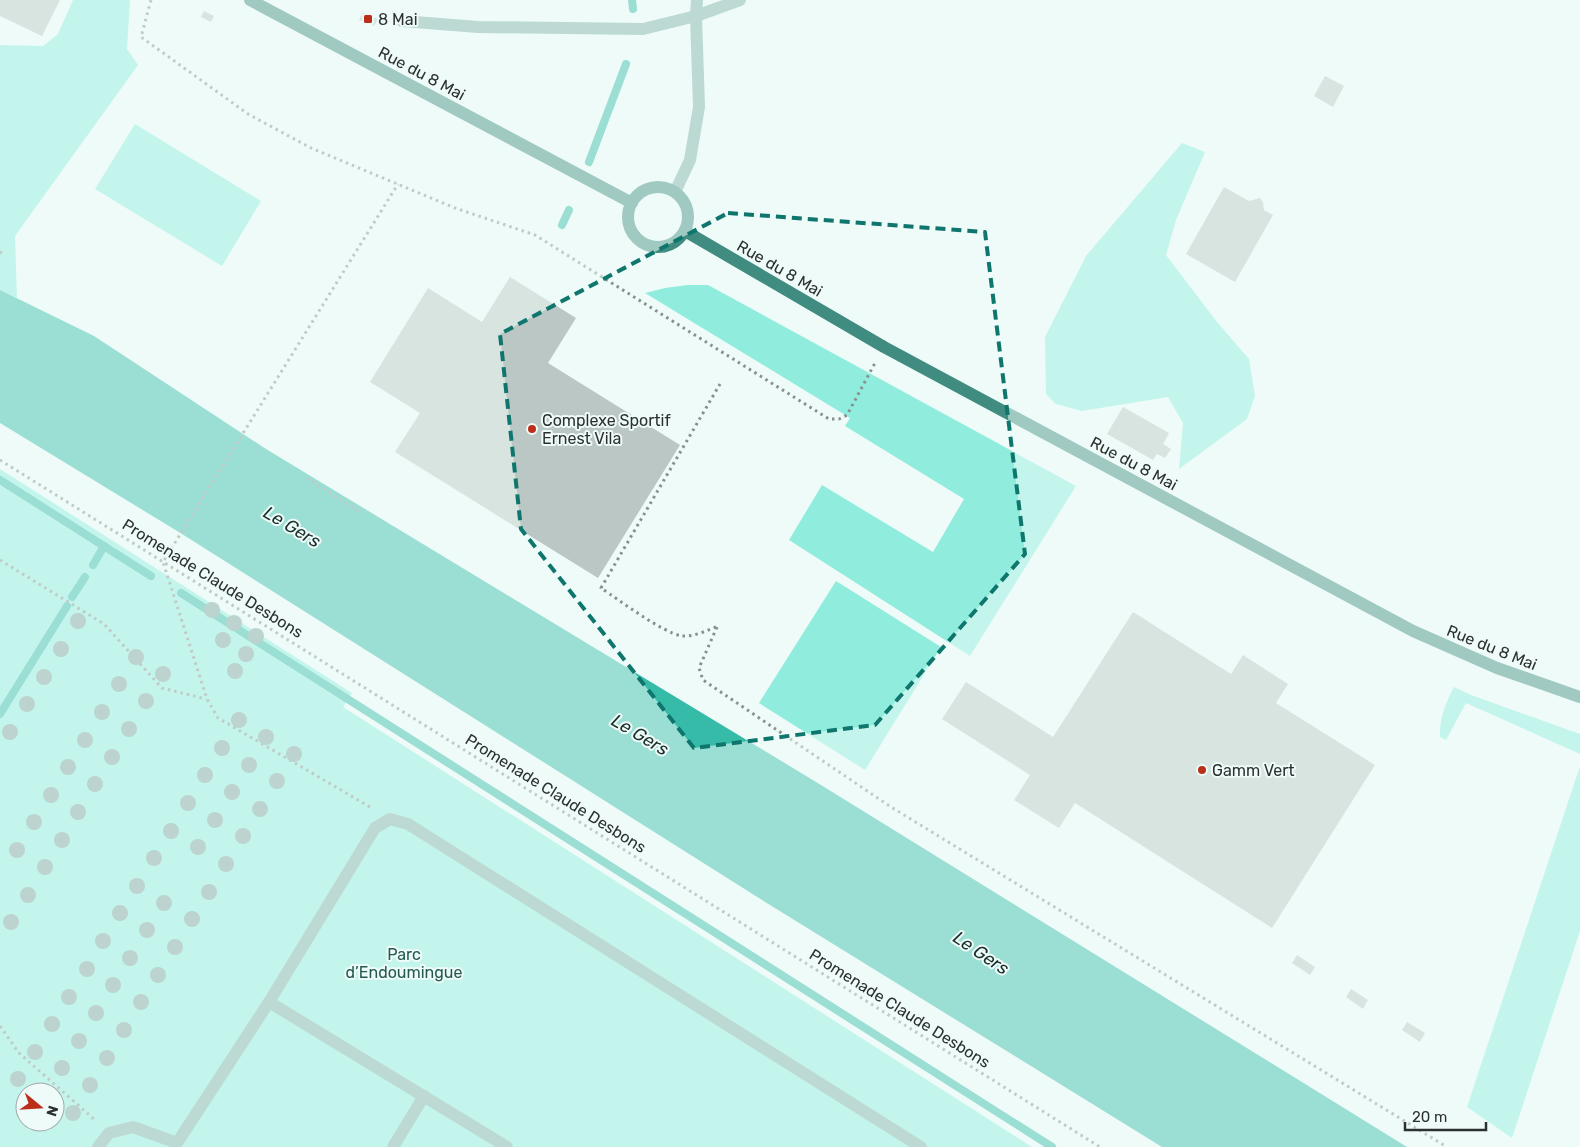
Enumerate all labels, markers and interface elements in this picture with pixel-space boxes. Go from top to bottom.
place label: 8 Mai [378,10,418,29]
marker: 8 Mai [362,13,374,25]
street label: Rue du 8 Mai [375,43,468,104]
street label: Rue du 8 Mai [734,236,826,301]
place label: Complexe Sportif Ernest Vila [542,411,671,448]
marker: Complexe Sportif Ernest Vila [526,423,538,435]
street label: Rue du 8 Mai [1087,433,1180,494]
water label: Le Gers [259,501,325,553]
street label: Promenade Claude Desbons [119,515,307,642]
street label: Rue du 8 Mai [1444,621,1540,674]
water label: Le Gers [607,709,673,761]
street label: Promenade Claude Desbons [462,730,650,857]
place label: Gamm Vert [1212,761,1295,780]
marker: Gamm Vert [1196,764,1208,776]
water label: Le Gers [949,926,1013,980]
park label: Parc d’Endoumingue [346,945,462,982]
street label: Promenade Claude Desbons [806,945,994,1072]
north arrow [15,1082,65,1132]
scale bar [1405,1100,1486,1132]
text: N [42,1103,62,1118]
text: 20 m [1412,1108,1447,1126]

